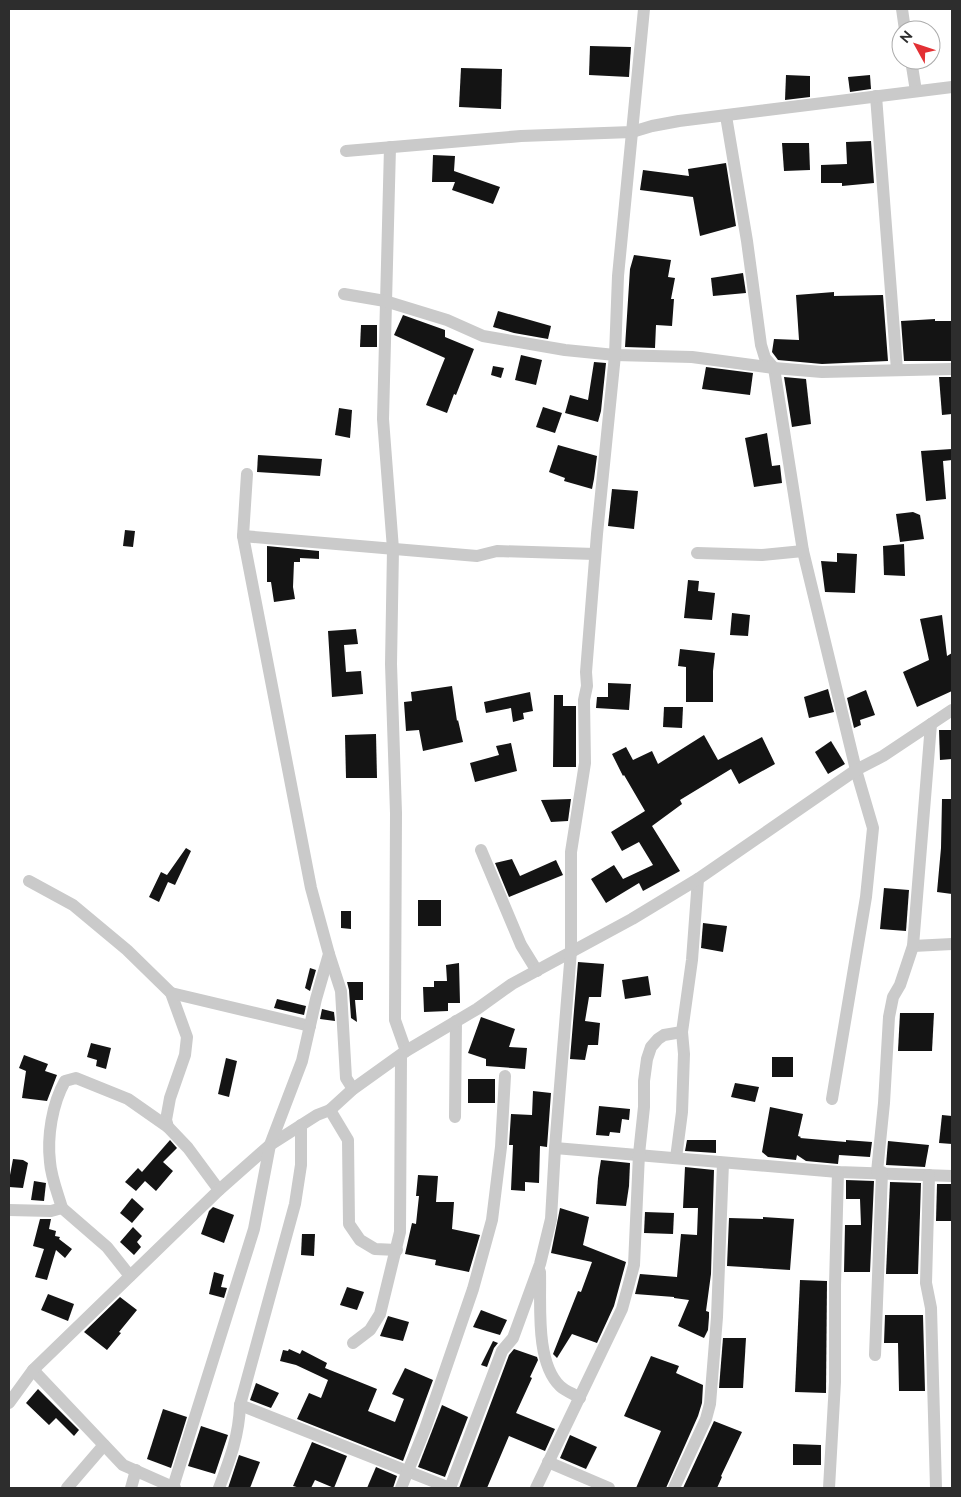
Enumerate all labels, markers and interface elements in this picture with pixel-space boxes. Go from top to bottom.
north arrow [891,20,941,70]
text: N [896,27,916,46]

